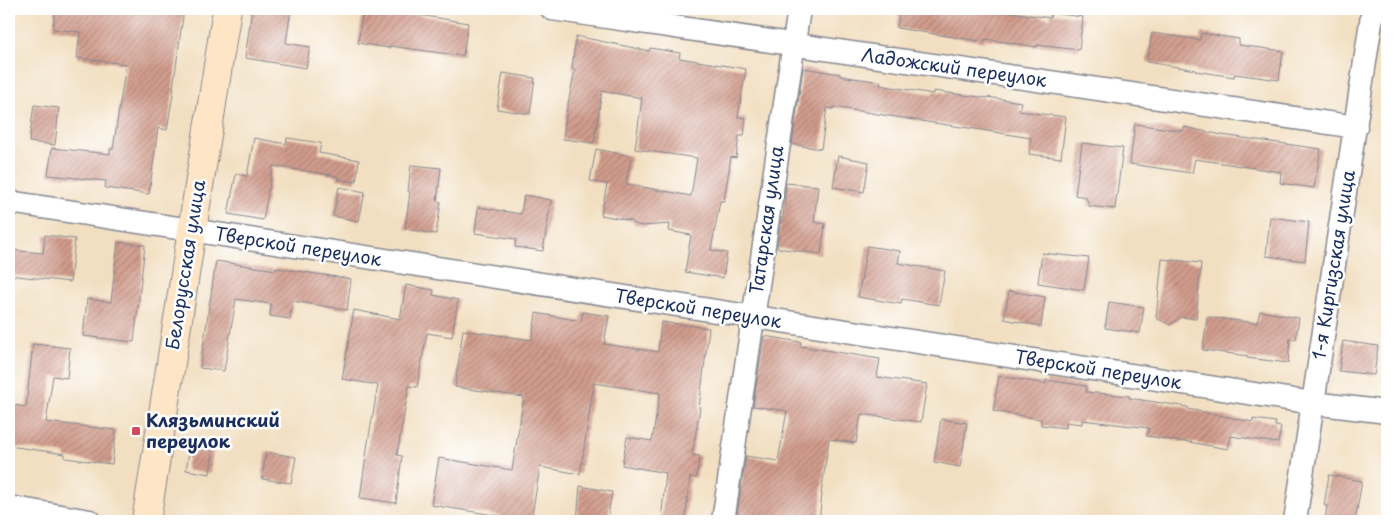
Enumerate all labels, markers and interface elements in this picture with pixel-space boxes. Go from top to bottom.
street label: Ладожский переулок [860,40,1049,93]
street label: Татарская улица [742,143,789,296]
street label: 1-я Киргизская улица [1304,167,1361,361]
street label: Белорусская улица [158,177,211,352]
street label: Тверской переулок [213,219,384,272]
street label: Тверской переулок [613,281,784,334]
street label: Тверской переулок [1013,342,1184,395]
place label: Клязьминский переулок [146,406,280,454]
marker: Клязьминский переулок [130,425,142,437]

